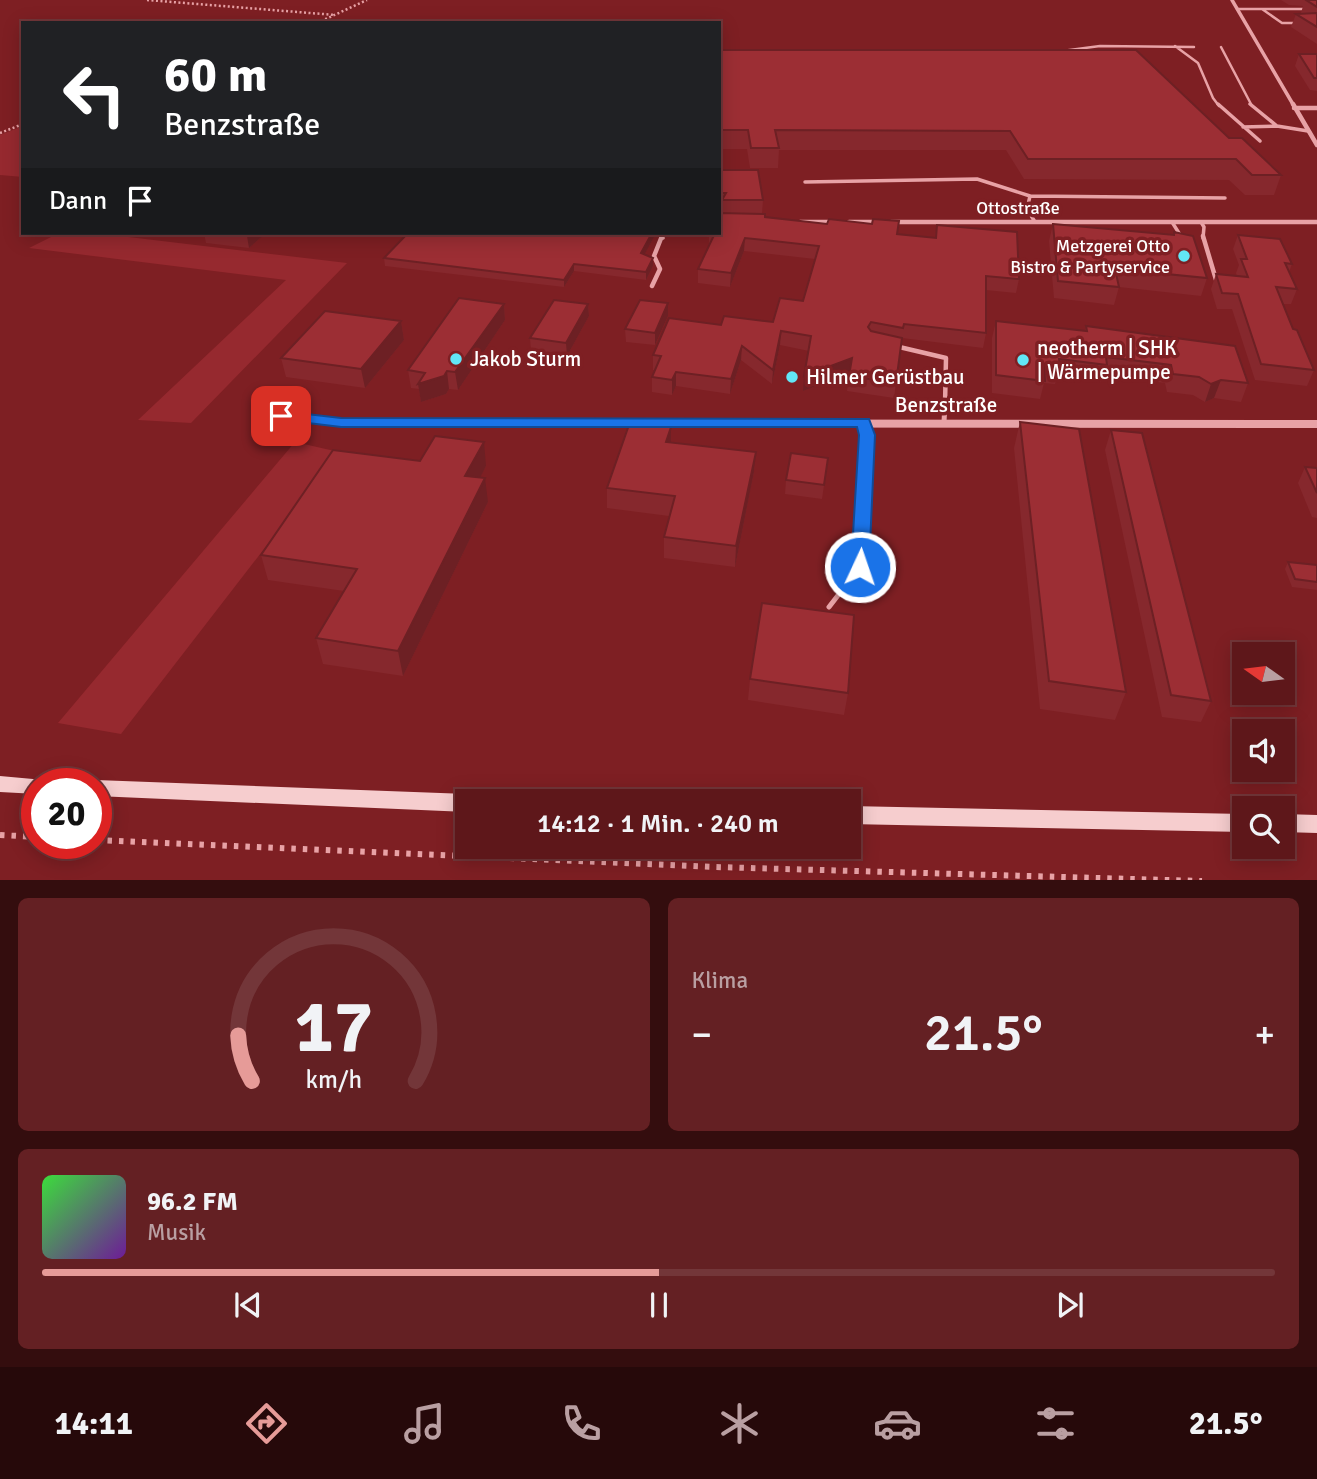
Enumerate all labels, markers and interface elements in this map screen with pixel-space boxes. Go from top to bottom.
text: 60 m [164,45,267,105]
icon: left [49,49,140,140]
text: Benzstraße [164,105,320,144]
icon: arrive [121,182,159,220]
text: Dann [49,185,107,217]
street label: Ottostraße [976,197,1060,219]
place label: Metzgerei Otto Bistro & Partyservice [1010,235,1170,278]
marker: Metzgerei Otto Bistro & Partyservice [1176,248,1192,264]
place label: neotherm | SHK | Wärmepumpe [1037,335,1177,385]
place label: Jakob Sturm [470,346,581,372]
marker: Jakob Sturm [448,351,464,367]
marker: neotherm | SHK | Wärmepumpe [1015,352,1031,368]
place label: Hilmer Gerüstbau [806,364,965,390]
marker: Hilmer Gerüstbau [784,369,800,385]
pin [251,386,311,446]
street label: Benzstraße [895,392,997,418]
icon: arrive [262,397,300,435]
position arrow [823,530,897,604]
north arrow [1232,642,1295,705]
map controls [1232,642,1295,859]
button: sound [1232,719,1295,782]
speed limit sign: 20 [21,768,112,859]
button: search [1232,796,1295,859]
text: 14:12 · 1 Min. · 240 m [537,808,779,840]
text: Klima [692,966,748,995]
text: 17 [294,983,373,1072]
text: 21.5° [924,1001,1043,1065]
text: − [692,1011,712,1058]
text: + [1254,1011,1275,1058]
text: km/h [305,1063,362,1094]
text: 96.2 FM [147,1186,238,1218]
text: Musik [147,1218,206,1247]
icon: previous [229,1286,267,1324]
icon: pause [640,1286,678,1324]
icon: next [1051,1286,1089,1324]
icon: directions [242,1399,291,1448]
icon: music [400,1399,449,1448]
icon: phone [557,1399,606,1448]
icon: climate [715,1399,764,1448]
icon: car [873,1399,922,1448]
icon: filters [1031,1399,1080,1448]
text: 14:11 [54,1404,133,1443]
text: 21.5° [1189,1404,1263,1443]

